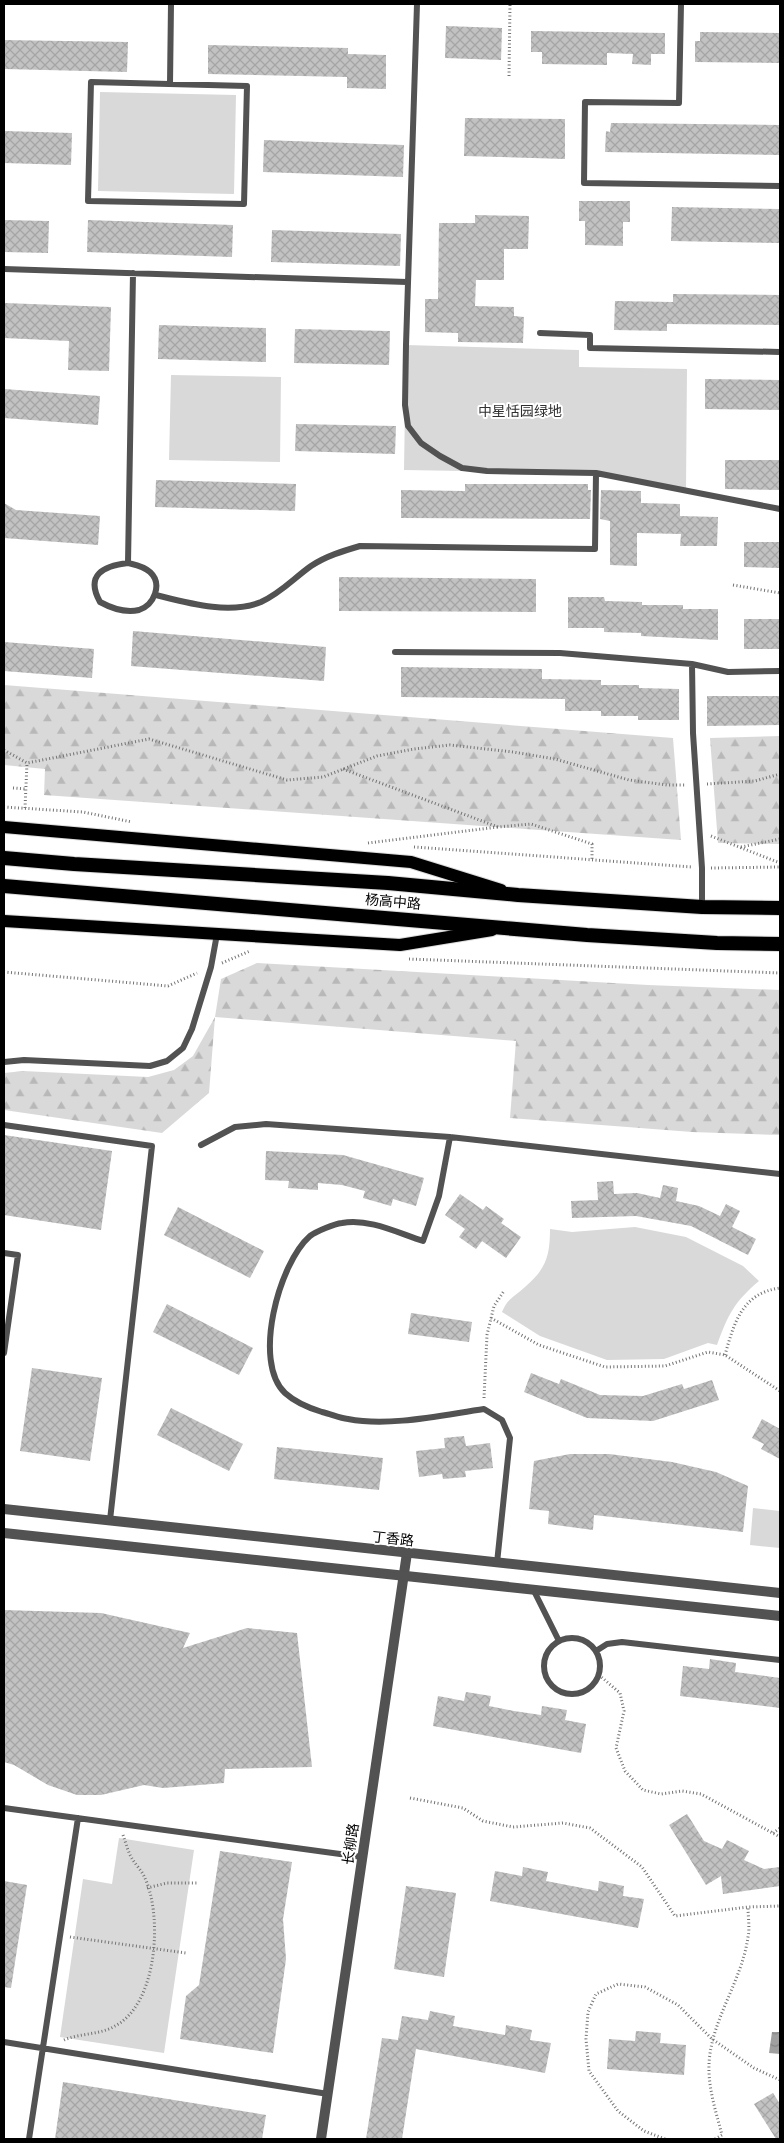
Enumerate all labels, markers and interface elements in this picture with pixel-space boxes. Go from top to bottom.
park label: 中星恬园绿地 [478,402,562,419]
street label: 杨高中路 [364,890,422,912]
street label: 丁香路 [371,1527,415,1549]
street label: 长柳路 [339,1822,361,1866]

